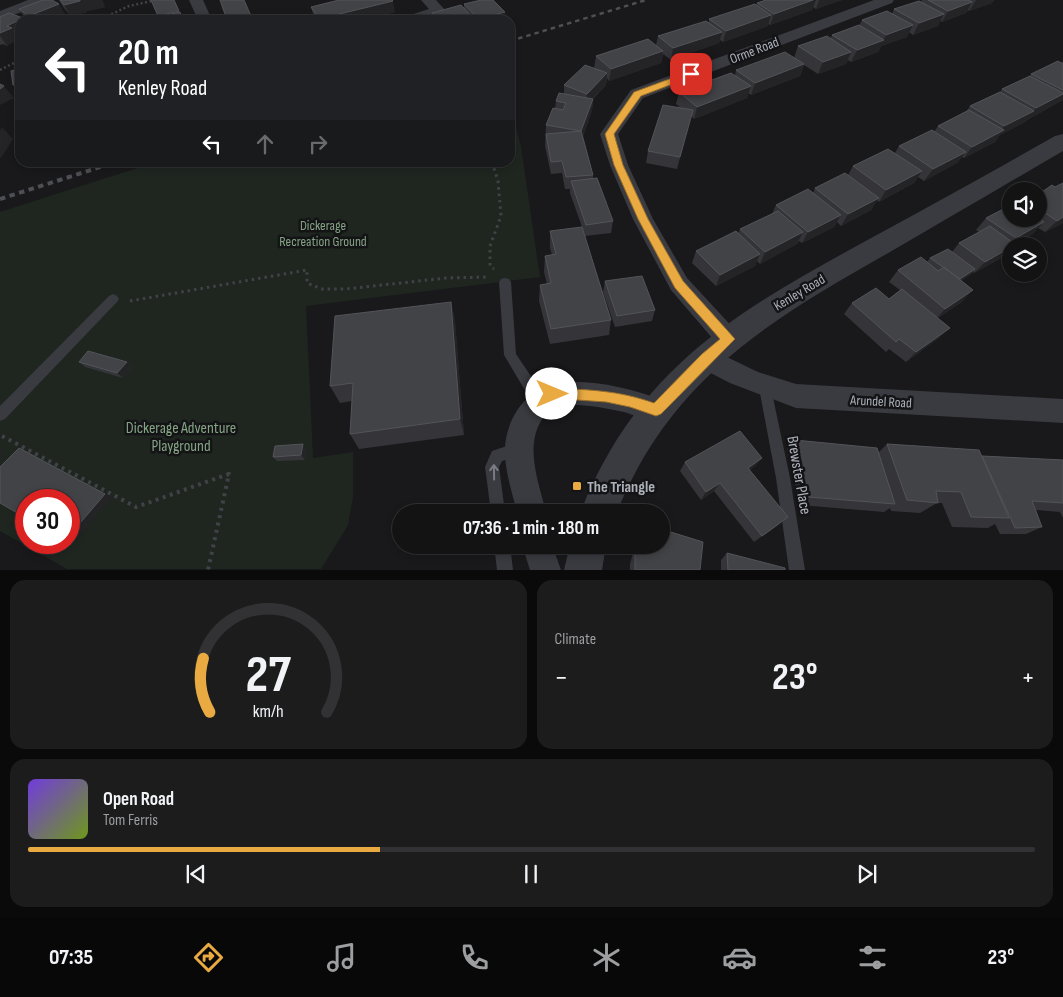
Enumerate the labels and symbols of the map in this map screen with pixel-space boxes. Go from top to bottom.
street label: Orme Road [727,33,781,68]
pin [670,53,712,95]
park label: Dickerage Recreation Ground [279,217,367,250]
street label: Kenley Road [771,270,828,314]
position arrow [525,367,577,419]
street label: Arundel Road [849,391,912,412]
park label: Dickerage Adventure Playground [126,419,236,456]
street label: Brewster Place [782,434,815,516]
one-way arrow [489,465,499,481]
place label: The Triangle [587,478,655,497]
marker: The Triangle [571,480,583,492]
speed limit sign: 30 [15,489,80,554]

